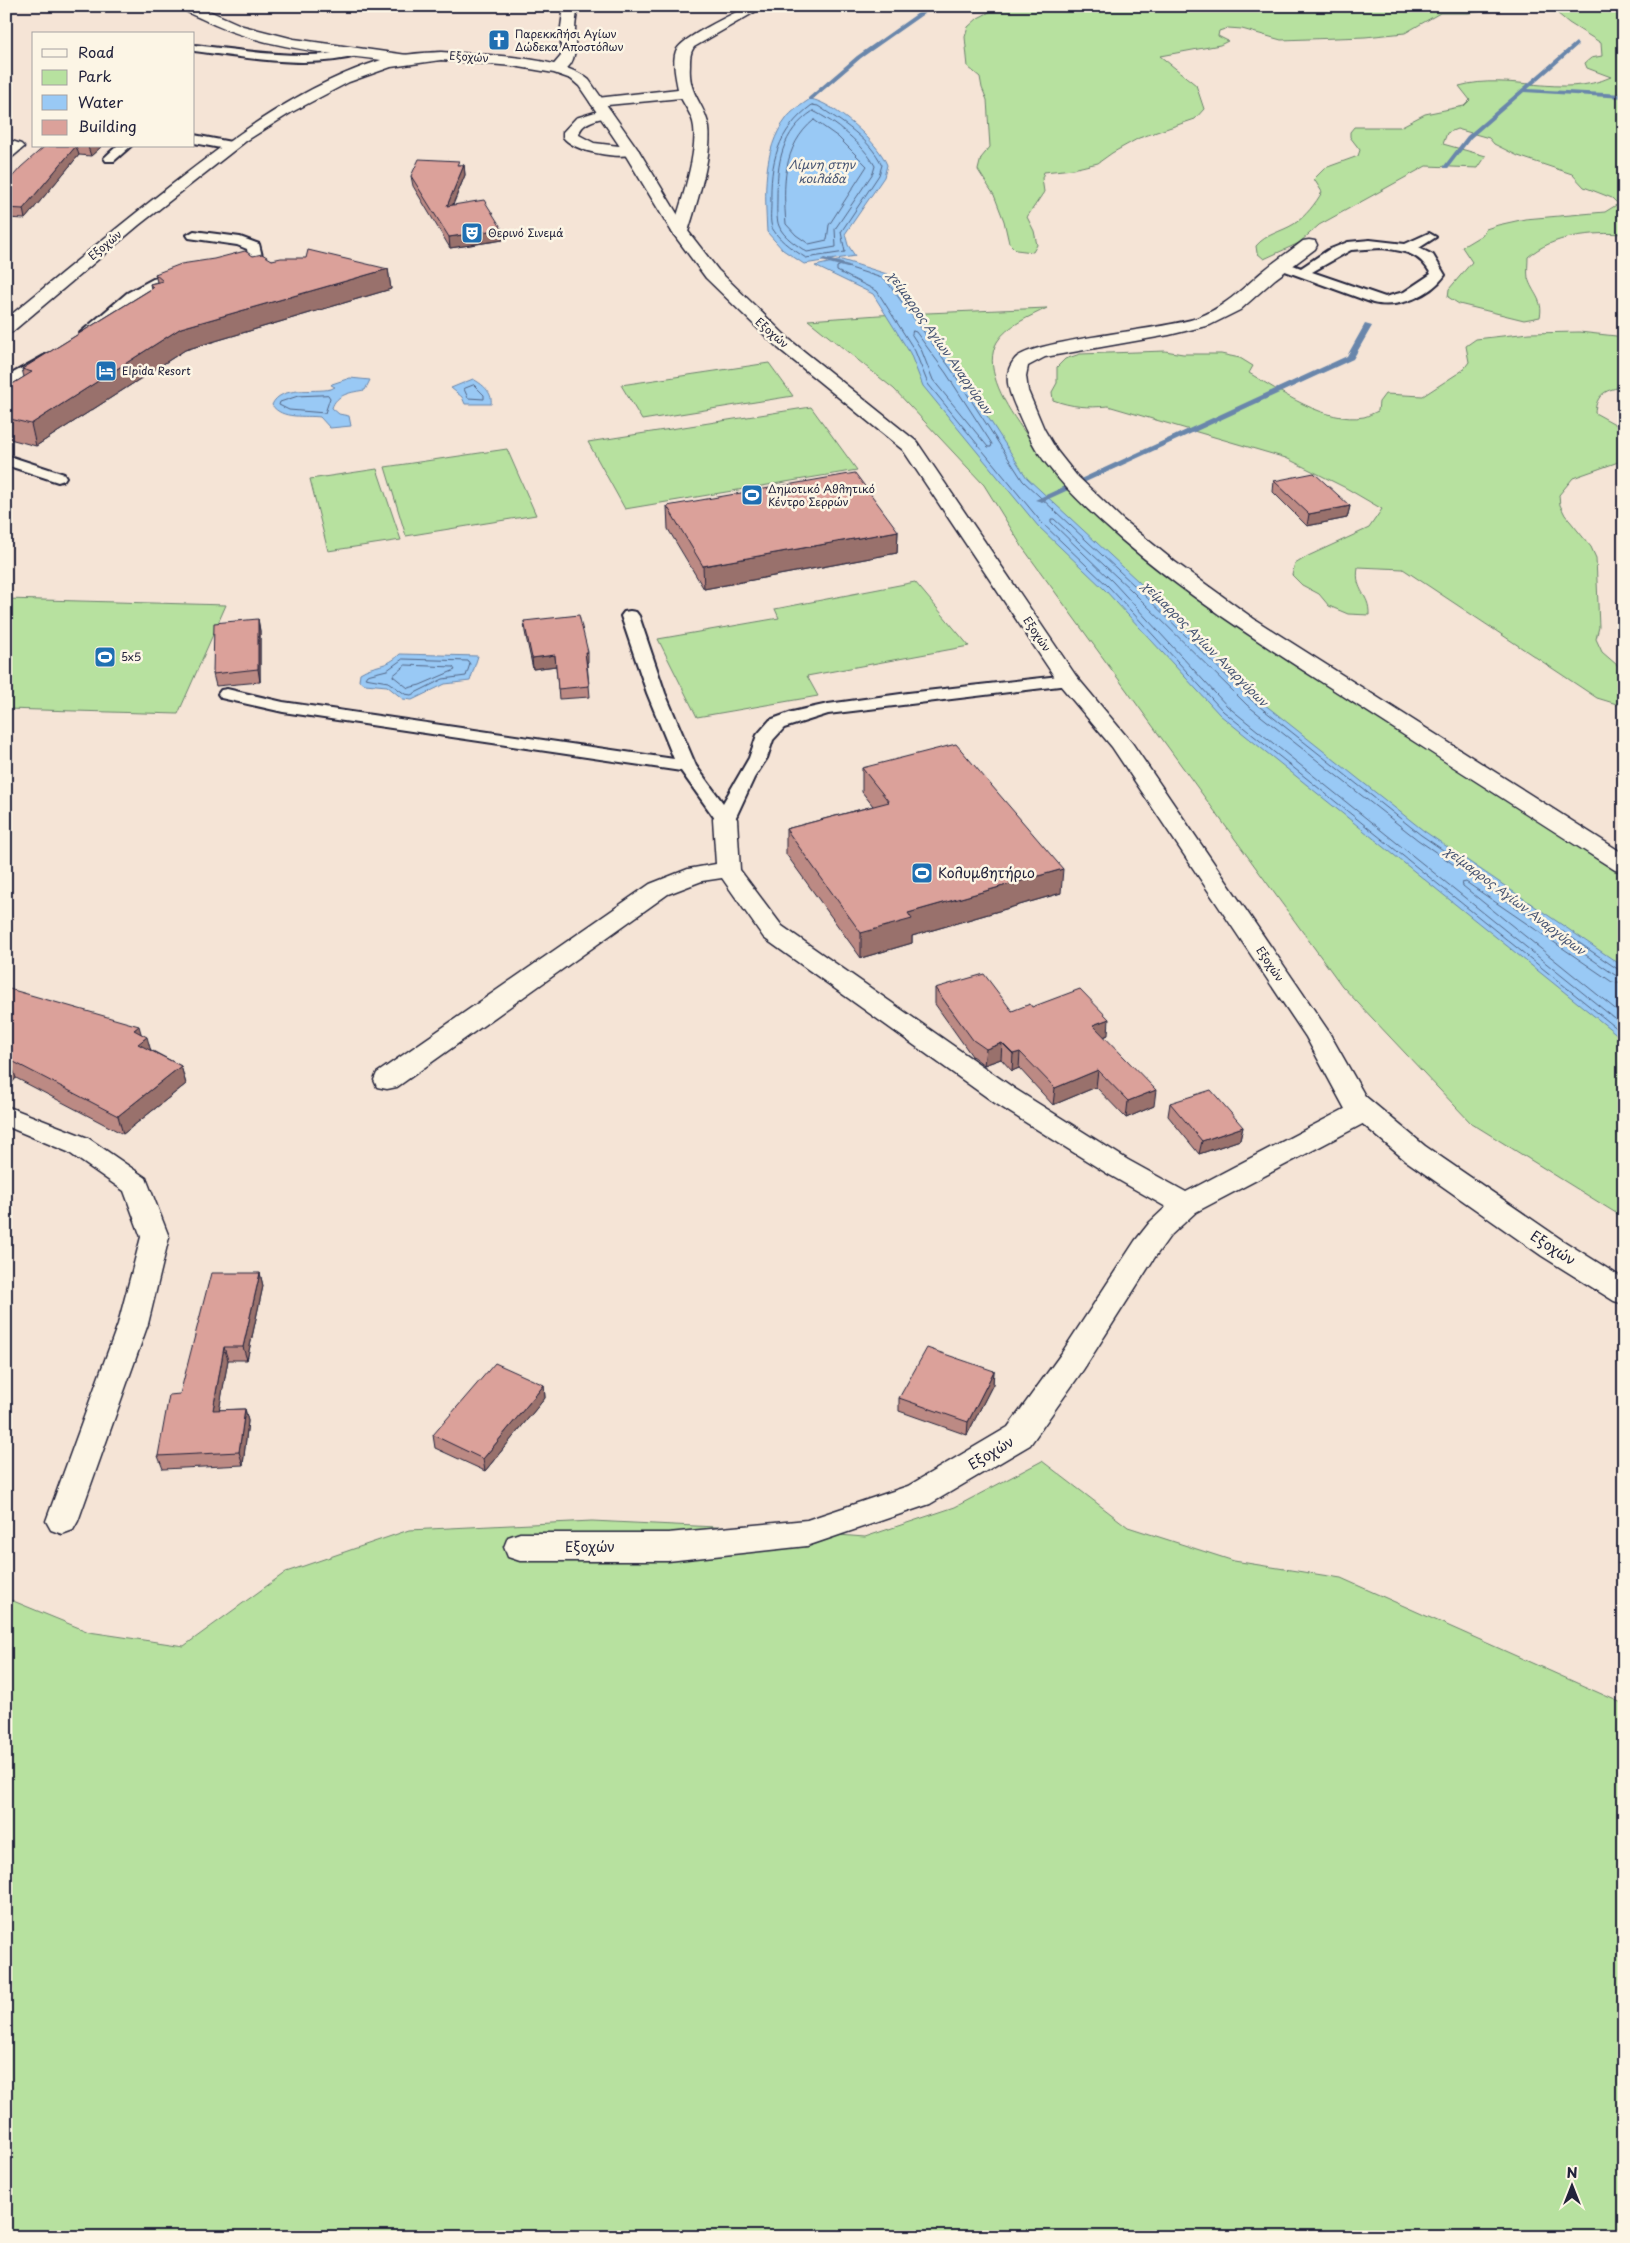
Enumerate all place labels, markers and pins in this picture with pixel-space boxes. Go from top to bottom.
place label: Παρεκκλήσι Αγίων Δώδεκα Αποστόλων [515,25,624,55]
church icon: Παρεκκλήσι Αγίων Δώδεκα Αποστόλων [487,28,511,52]
theatre icon: Θερινό Σινεμά [460,221,484,245]
place label: Θερινό Σινεμά [488,224,564,241]
hotel icon: Elpida Resort [94,359,118,383]
place label: Elpida Resort [122,362,191,379]
place label: Δημοτικό Αθλητικό Κέντρο Σερρών [768,480,875,510]
sports icon: Δημοτικό Αθλητικό Κέντρο Σερρών [740,483,764,507]
sports icon: 5x5 [93,645,117,669]
place label: 5x5 [121,648,141,665]
sports icon: Κολυμβητήριο [910,861,934,885]
place label: Κολυμβητήριο [938,862,1035,883]

